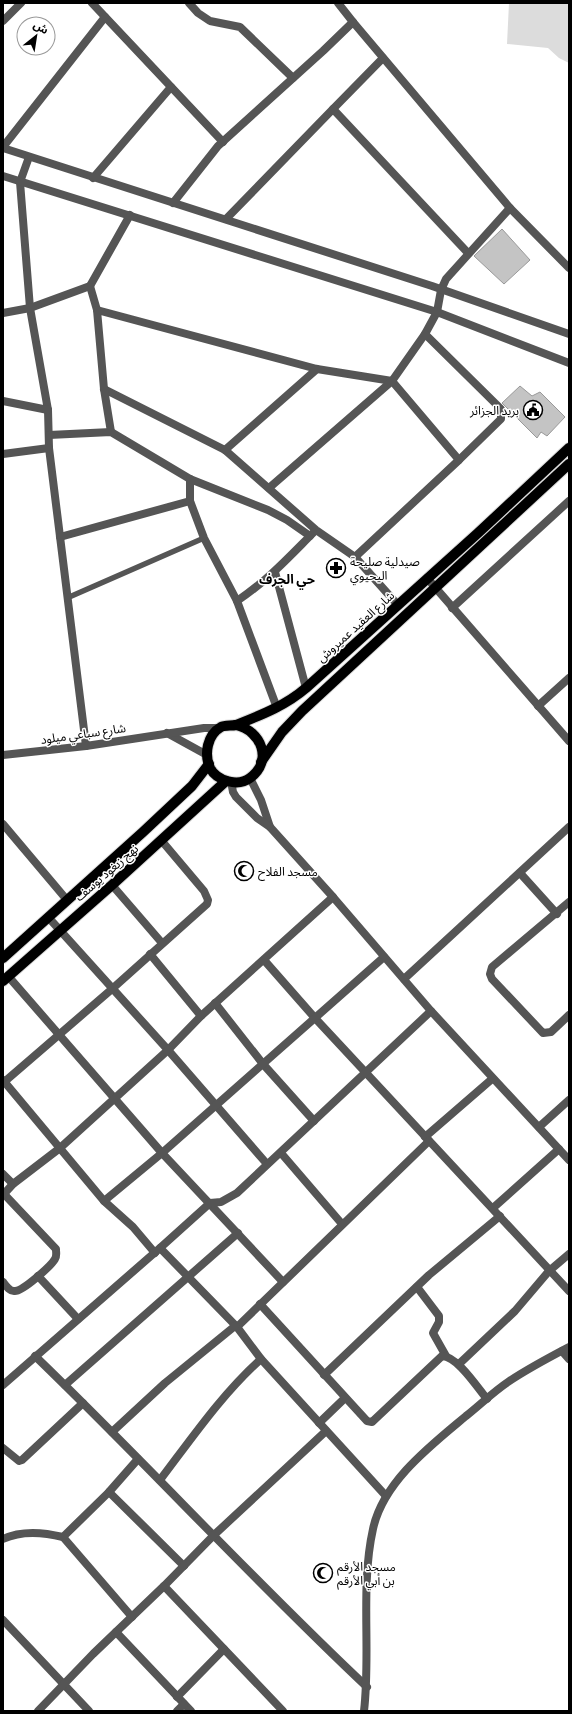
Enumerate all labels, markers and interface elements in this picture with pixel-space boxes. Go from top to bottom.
north arrow [16,16,56,56]
text: ش [31,18,51,37]
public building icon: بريد الجزائر [522,399,544,421]
place label: بريد الجزائر [469,403,519,418]
place label: صيدلية صليحة اليحيوي [350,554,420,586]
pharmacy icon: صيدلية صليحة اليحيوي [325,557,347,579]
district label: حي الجرف [259,571,315,590]
street label: شارع العقيد عميروش [313,588,399,667]
street label: شارع سباعي ميلود [40,720,127,750]
street label: نهج زيغود يوسف [72,841,142,905]
mosque icon: مسجد الفلاح [233,860,255,882]
place label: مسجد الفلاح [258,864,318,881]
place label: مسجد الأرقم بن أبي الأرقم [337,1559,396,1591]
mosque icon: مسجد الأرقم بن أبي الأرقم [312,1562,334,1584]

